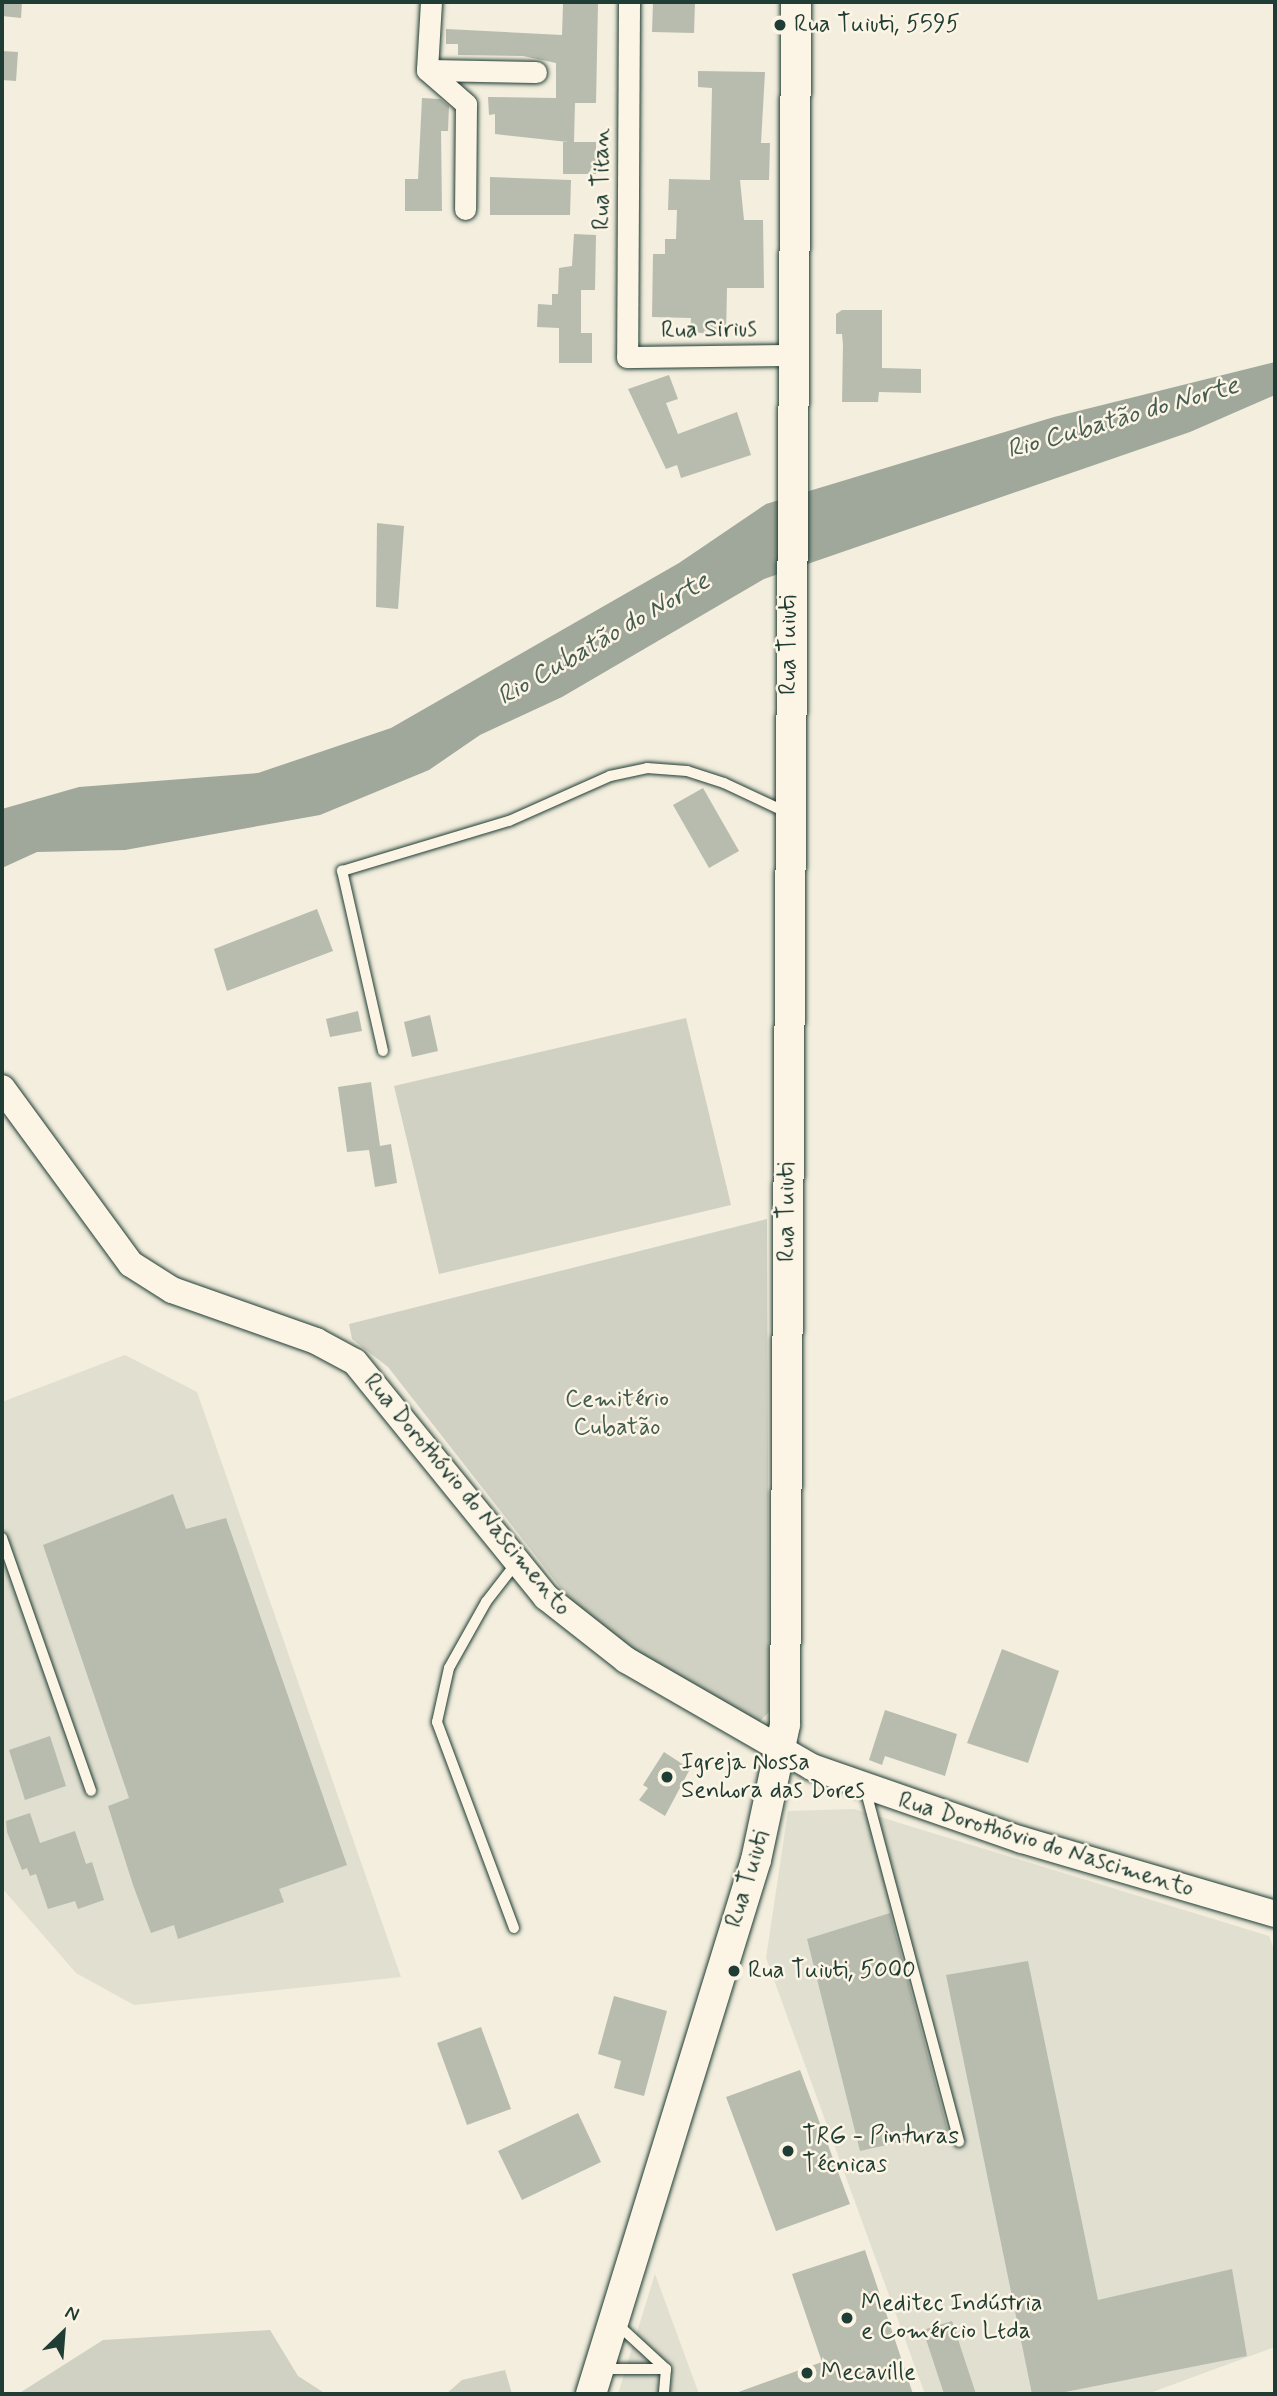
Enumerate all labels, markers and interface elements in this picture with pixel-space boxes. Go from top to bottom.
place label: Rua Tuiuti, 5595 [794,11,959,39]
marker: Rua Tuiuti, 5595 [772,17,788,33]
street label: Rua Titan [588,130,616,228]
street label: Rua Sirius [659,315,759,345]
water label: Rio Cubatão do Norte [1007,372,1239,466]
water label: Rio Cubatão do Norte [496,568,712,712]
street label: Rua Tuiuti [775,595,803,695]
street label: Rua Tuiuti [773,1162,801,1262]
street label: Rua Dorothóvio do Nascimento [360,1371,574,1619]
park label: Cemitério Cubatão [565,1386,669,1442]
place label: Igreja Nossa Senhora das Dores [681,1749,866,1805]
marker: Igreja Nossa Senhora das Dores [659,1769,675,1785]
street label: Rua Dorothóvio do Nascimento [899,1788,1193,1902]
street label: Rua Tuiuti [720,1827,776,1931]
place label: Rua Tuiuti, 5000 [748,1957,915,1985]
marker: Rua Tuiuti, 5000 [726,1963,742,1979]
place label: TRG - Pinturas Técnicas [802,2123,959,2179]
marker: TRG - Pinturas Técnicas [780,2143,796,2159]
place label: Meditec Indústria e Comércio Ltda [861,2290,1041,2346]
north arrow [28,2298,98,2368]
text: N [61,2300,83,2328]
marker: Meditec Indústria e Comércio Ltda [839,2310,855,2326]
place label: Mecaville [821,2359,916,2387]
marker: Mecaville [799,2365,815,2381]

